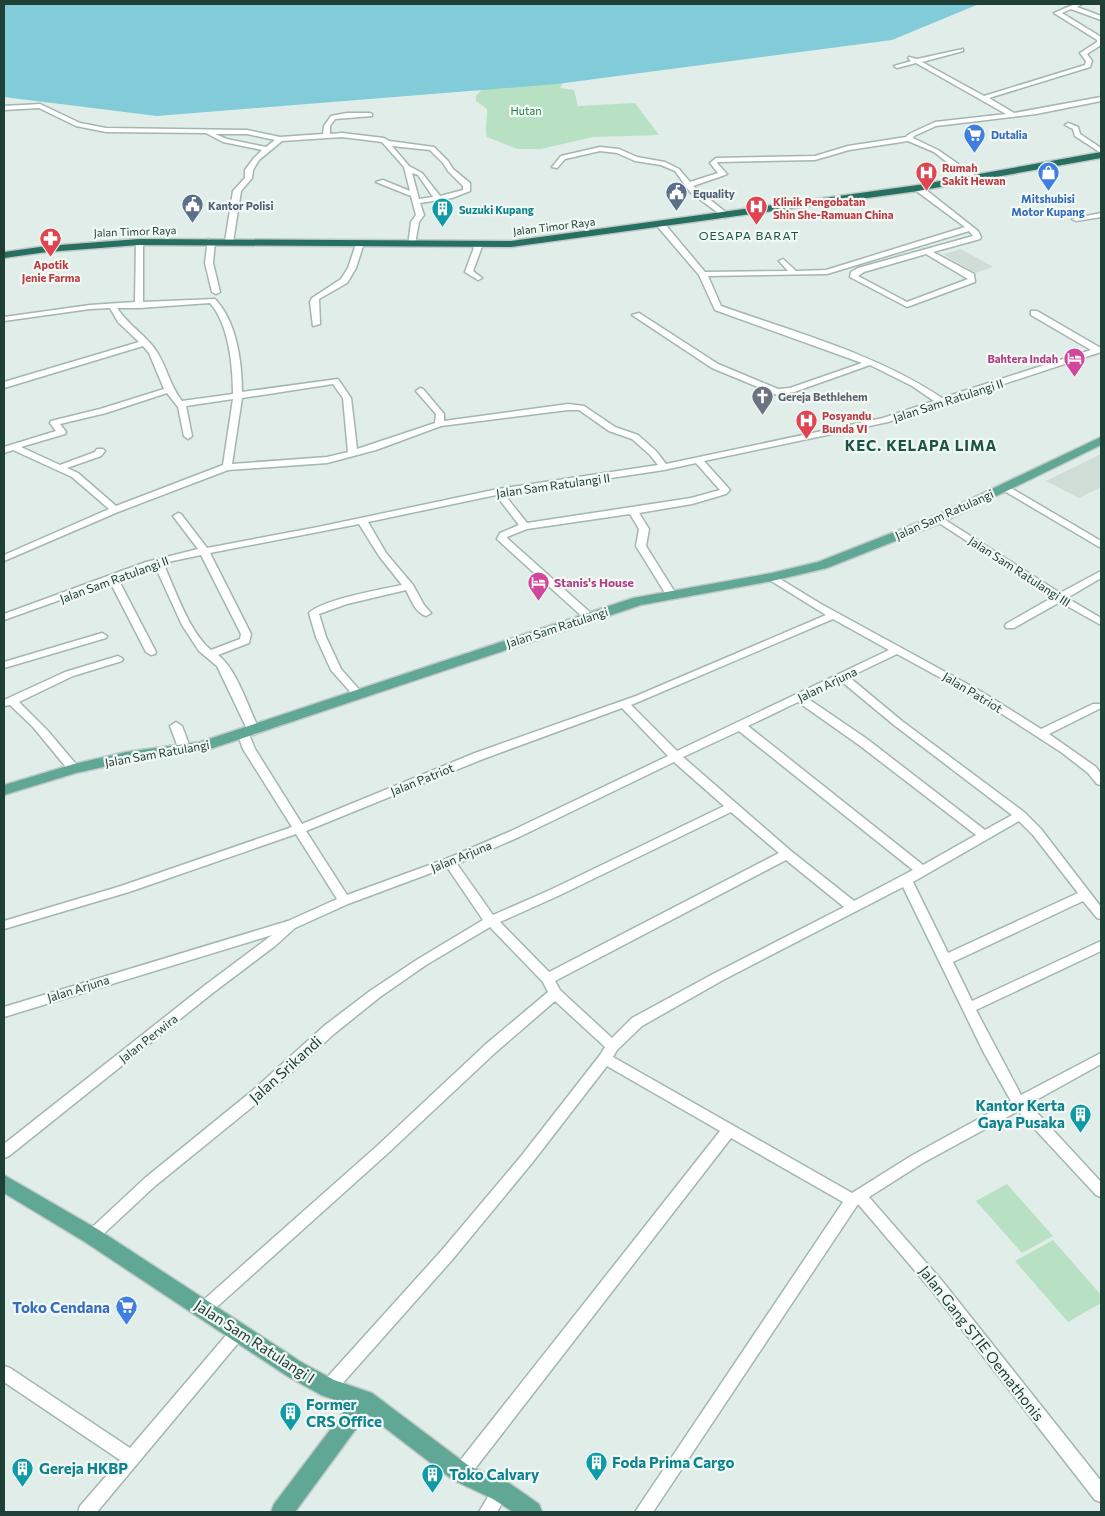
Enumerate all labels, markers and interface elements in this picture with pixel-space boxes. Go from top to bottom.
park label: Hutan [511,104,541,117]
supermarket icon: Dutalia [963,122,987,153]
place label: Dutalia [991,128,1028,141]
shop icon: Mitshubisi Motor Kupang [1036,160,1060,191]
hospital icon: Rumah Sakit Hewan [914,161,938,192]
place label: Rumah Sakit Hewan [942,161,1006,187]
public building icon: Equality [665,181,689,212]
place label: Equality [693,187,735,200]
place label: Mitshubisi Motor Kupang [1011,192,1085,218]
public building icon: Kantor Polisi [180,193,204,224]
hospital icon: Klinik Pengobatan Shin She-Ramuan China [745,195,769,226]
place label: Klinik Pengobatan Shin She-Ramuan China [773,195,894,221]
building icon: Suzuki Kupang [431,197,455,228]
place label: Kantor Polisi [208,199,273,212]
place label: Suzuki Kupang [459,203,534,216]
street label: Jalan Timor Raya [512,215,596,238]
street label: Jalan Timor Raya [93,223,177,240]
pharmacy icon: Apotik Jenie Farma [39,226,63,257]
district label: OESAPA BARAT [699,228,799,242]
place label: Apotik Jenie Farma [22,258,80,285]
hotel icon: Bahtera Indah [1062,346,1086,377]
place label: Bahtera Indah [987,352,1058,365]
street label: Jalan Sam Ratulangi II [891,376,1005,425]
church icon: Gereja Bethlehem [750,384,774,415]
place label: Gereja Bethlehem [778,390,868,403]
hospital icon: Posyandu Bunda VI [794,409,818,440]
place label: Posyandu Bunda VI [822,409,871,435]
district label: KEC. KELAPA LIMA [845,436,997,454]
street label: Jalan Sam Ratulangi II [495,470,611,501]
street label: Jalan Sam Ratulangi [893,486,996,543]
street label: Jalan Sam Ratulangi III [966,533,1073,610]
street label: Jalan Sam Ratulangi II [58,553,171,606]
hotel icon: Stanis's House [526,570,550,601]
place label: Stanis's House [554,575,634,589]
street label: Jalan Sam Ratulangi [504,604,610,651]
street label: Jalan Arjuna [795,664,859,705]
street label: Jalan Patriot [940,669,1005,716]
street label: Jalan Sam Ratulangi [104,737,211,770]
street label: Jalan Patriot [388,760,456,799]
street label: Jalan Arjuna [429,837,494,875]
street label: Jalan Arjuna [45,972,111,1005]
street label: Jalan Perwira [116,1011,181,1066]
street label: Jalan Srikandi [245,1032,325,1106]
place label: Kantor Kerta Gaya Pusaka [975,1096,1065,1131]
building icon: Kantor Kerta Gaya Pusaka [1069,1102,1093,1133]
street label: Jalan Gang STIE Oemathonis [916,1262,1048,1424]
supermarket icon: Toko Cendana [114,1295,138,1326]
street label: Jalan Sam Ratulangi I [192,1295,318,1387]
place label: Toko Cendana [12,1298,110,1316]
place label: Former CRS Office [306,1395,382,1430]
building icon: Former CRS Office [278,1401,302,1432]
building icon: Foda Prima Cargo [584,1450,608,1481]
place label: Foda Prima Cargo [612,1453,734,1471]
building icon: Gereja HKBP [11,1456,35,1487]
place label: Gereja HKBP [39,1459,128,1477]
building icon: Toko Calvary [421,1462,445,1493]
place label: Toko Calvary [449,1465,540,1483]

